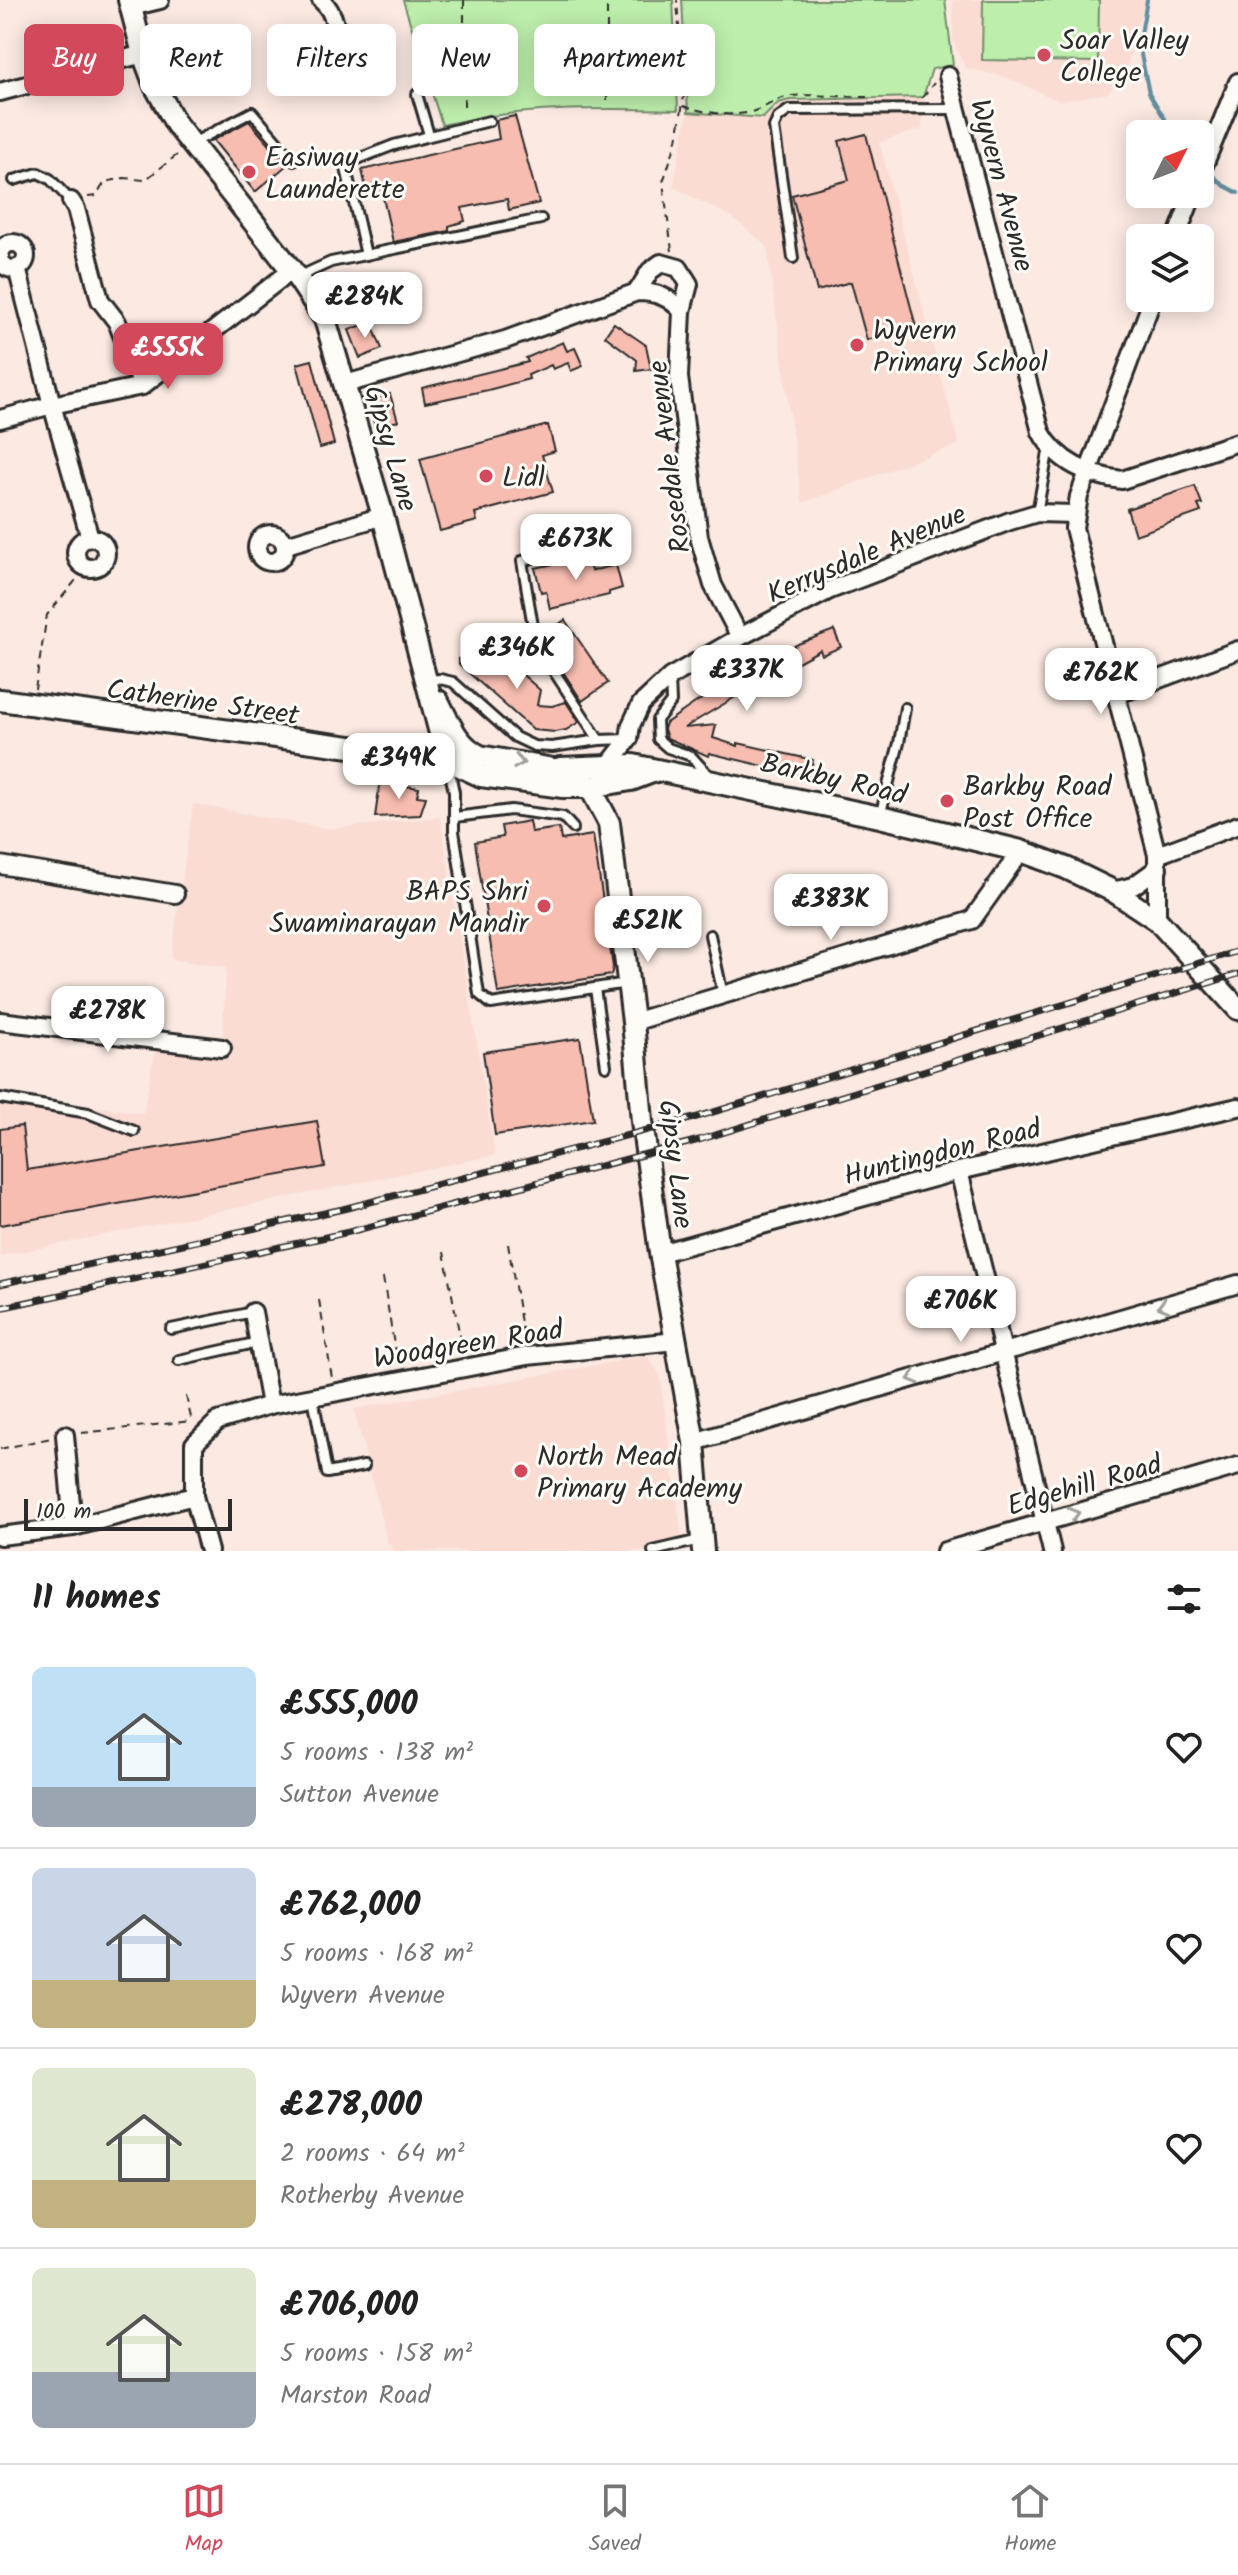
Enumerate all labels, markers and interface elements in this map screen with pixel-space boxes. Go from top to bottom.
place label: Soar Valley College [1060,19,1190,96]
chip: Buy [24,24,124,96]
chip: Rent [140,24,251,96]
chip: Filters [267,24,396,96]
chip: New [412,24,518,96]
chip: Apartment [534,24,715,96]
marker: Soar Valley College [1035,46,1053,64]
street label: Wyvern Avenue [956,94,1045,277]
north arrow [1126,120,1214,208]
map controls [1126,120,1214,312]
place label: Easiway Launderette [265,136,405,213]
marker: Easiway Launderette [240,163,258,181]
button: layers [1126,224,1214,312]
pin: £284K [309,272,421,340]
text: £284K [325,277,405,319]
place label: Wyvern Primary School [873,309,1048,386]
pin: £555K [112,323,224,391]
text: £555K [131,328,205,370]
marker: Wyvern Primary School [848,336,866,354]
street label: Rosedale Avenue [636,357,705,556]
street label: Gipsy Lane [350,380,429,517]
place label: Lidl [502,456,545,501]
marker: Lidl [477,467,495,485]
street label: Kerrysdale Avenue [760,493,974,618]
pin: £673K [520,514,632,582]
text: £673K [538,519,614,561]
pin: £346K [461,623,573,691]
text: £346K [478,628,556,670]
pin: £337K [691,645,803,713]
pin: £762K [1045,648,1157,716]
text: £337K [709,650,785,692]
text: £762K [1063,653,1139,695]
street label: Catherine Street [103,668,303,739]
pin: £349K [343,733,455,801]
text: £349K [361,738,437,780]
street label: Barkby Road [756,742,912,819]
one-way arrow [512,753,525,770]
place label: Barkby Road Post Office [963,765,1113,842]
marker: Barkby Road Post Office [938,792,956,810]
place label: BAPS Shri Swaminarayan Mandir [269,870,530,947]
pin: £383K [775,874,887,942]
text: £383K [792,879,870,921]
pin: £521K [592,896,704,964]
marker: BAPS Shri Swaminarayan Mandir [535,897,553,915]
text: £521K [613,901,683,943]
pin: £278K [52,986,164,1054]
text: £278K [69,991,147,1033]
street label: Gipsy Lane [644,1097,705,1232]
street label: Huntingdon Road [839,1107,1047,1200]
pin: £706K [905,1276,1017,1344]
text: £706K [924,1281,998,1323]
one-way arrow [1157,1297,1171,1313]
street label: Woodgreen Road [370,1308,567,1383]
one-way arrow [907,1369,921,1386]
place label: North Mead Primary Academy [537,1435,743,1512]
street label: Edgehill Road [1002,1443,1168,1530]
marker: North Mead Primary Academy [512,1462,530,1480]
scale bar [24,1495,232,1531]
text: 100 m [36,1495,91,1530]
one-way arrow [1066,1507,1080,1523]
text: 11 homes [32,1572,161,1626]
icon: filters [1162,1577,1206,1621]
text: £555,000 [280,1678,418,1732]
icon: home [96,1699,192,1795]
icon: heart [1162,1725,1206,1769]
text: 5 rooms · 138 m² [280,1732,473,1774]
text: Sutton Avenue [280,1774,439,1816]
text: £762,000 [280,1879,420,1933]
icon: home [96,1900,192,1996]
icon: heart [1162,1926,1206,1970]
text: 5 rooms · 168 m² [280,1933,473,1975]
text: Wyvern Avenue [280,1975,445,2017]
text: £278,000 [280,2079,422,2133]
icon: home [96,2100,192,2196]
icon: heart [1162,2126,1206,2170]
text: 2 rooms · 64 m² [280,2133,464,2175]
text: Rotherby Avenue [280,2175,464,2217]
text: £706,000 [280,2279,418,2333]
icon: home [96,2300,192,2396]
icon: heart [1162,2326,1206,2370]
text: 5 rooms · 158 m² [280,2333,472,2375]
text: Marston Road [280,2375,431,2417]
tab: Map [182,2479,226,2562]
tab: Saved [589,2479,641,2562]
tab: Home [1004,2479,1056,2562]

